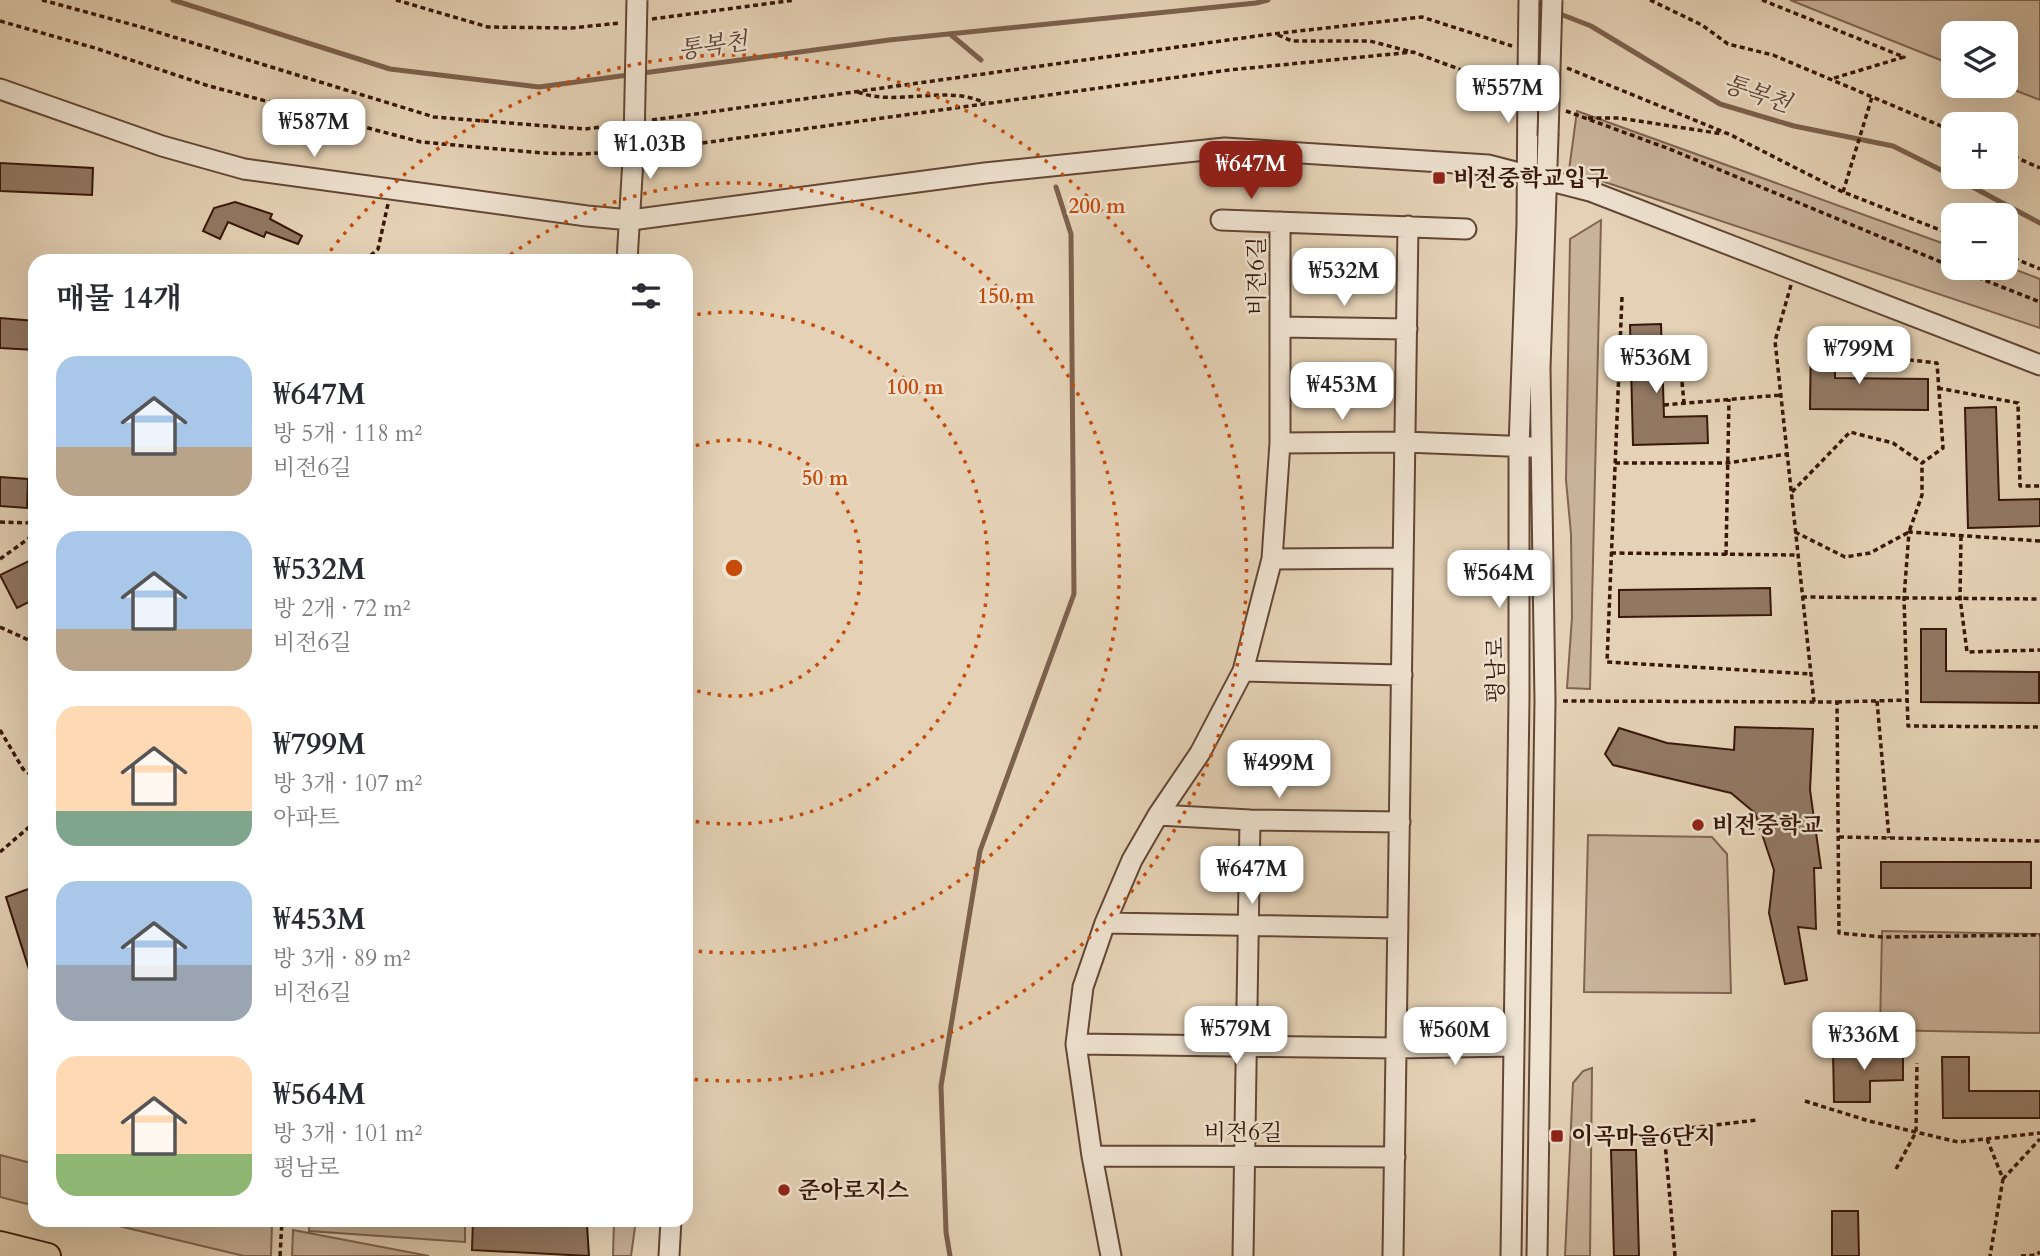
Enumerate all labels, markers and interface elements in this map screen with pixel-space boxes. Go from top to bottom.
map controls [1941,21,2018,280]
button: layers [1941,21,2018,98]
water label: 통복천 [676,25,752,67]
pin: ₩557M [1459,66,1557,125]
water label: 통복천 [1719,67,1797,122]
text: ₩557M [1472,72,1544,103]
pin: ₩587M [265,100,363,159]
text: ₩587M [278,106,350,137]
button: + [1941,112,2018,189]
pin: ₩1.03B [593,122,707,181]
text: ₩1.03B [614,128,686,159]
pin: ₩647M [1202,142,1300,201]
text: ₩647M [1215,148,1287,179]
place label: 비전중학교입구 [1453,163,1609,194]
marker: 비전중학교입구 [1431,170,1447,186]
text: 200 m [1068,192,1126,221]
button: − [1941,203,2018,280]
street label: 비전6길 [1241,237,1272,315]
pin: ₩532M [1295,248,1393,308]
text: ₩532M [1308,255,1380,286]
icon: filters [627,277,665,315]
text: 매물 14개 [56,278,182,319]
text: 150 m [977,282,1035,311]
pin: ₩799M [1810,326,1908,386]
text: ₩799M [1823,333,1895,364]
pin: ₩536M [1607,336,1705,395]
text: ₩536M [1620,342,1692,373]
pin: ₩453M [1293,362,1391,422]
text: ₩453M [1306,369,1378,400]
text: 100 m [886,373,944,402]
text: ₩647M [273,374,366,415]
icon: home [112,384,196,468]
text: 방 5개 · 118 m² [273,418,422,449]
text: 비전6길 [273,452,351,483]
text: 50 m [802,464,849,493]
text: ₩532M [273,549,366,590]
pin: ₩564M [1450,550,1548,610]
centre of rings [722,556,746,580]
text: ₩564M [1463,557,1535,588]
icon: home [112,559,196,643]
text: 방 2개 · 72 m² [273,593,410,624]
text: 비전6길 [273,627,351,658]
street label: 평남로 [1480,637,1511,703]
text: ₩799M [273,724,366,765]
icon: home [112,734,196,818]
pin: ₩499M [1230,740,1328,800]
text: ₩499M [1243,747,1315,778]
text: 방 3개 · 107 m² [273,768,422,799]
text: 아파트 [273,802,340,833]
place label: 비전중학교 [1712,810,1824,841]
marker: 비전중학교 [1690,817,1706,833]
pin: ₩647M [1203,846,1301,906]
text: ₩647M [1216,853,1288,884]
text: ₩453M [273,899,366,940]
icon: home [112,909,196,993]
text: 방 3개 · 89 m² [273,943,410,974]
text: 비전6길 [273,977,351,1008]
pin: ₩579M [1187,1006,1285,1066]
pin: ₩560M [1406,1007,1504,1067]
pin: ₩336M [1815,1012,1913,1072]
text: ₩579M [1200,1013,1272,1044]
text: ₩560M [1419,1014,1491,1045]
text: ₩336M [1828,1019,1900,1050]
text: ₩564M [273,1074,366,1115]
icon: home [112,1084,196,1168]
street label: 비전6길 [1204,1117,1282,1148]
text: 방 3개 · 101 m² [273,1118,422,1149]
place label: 이곡마을6단지 [1571,1121,1716,1152]
marker: 이곡마을6단지 [1549,1128,1565,1144]
text: 평남로 [273,1152,340,1183]
place label: 준아로지스 [798,1175,909,1206]
marker: 준아로지스 [776,1182,792,1198]

